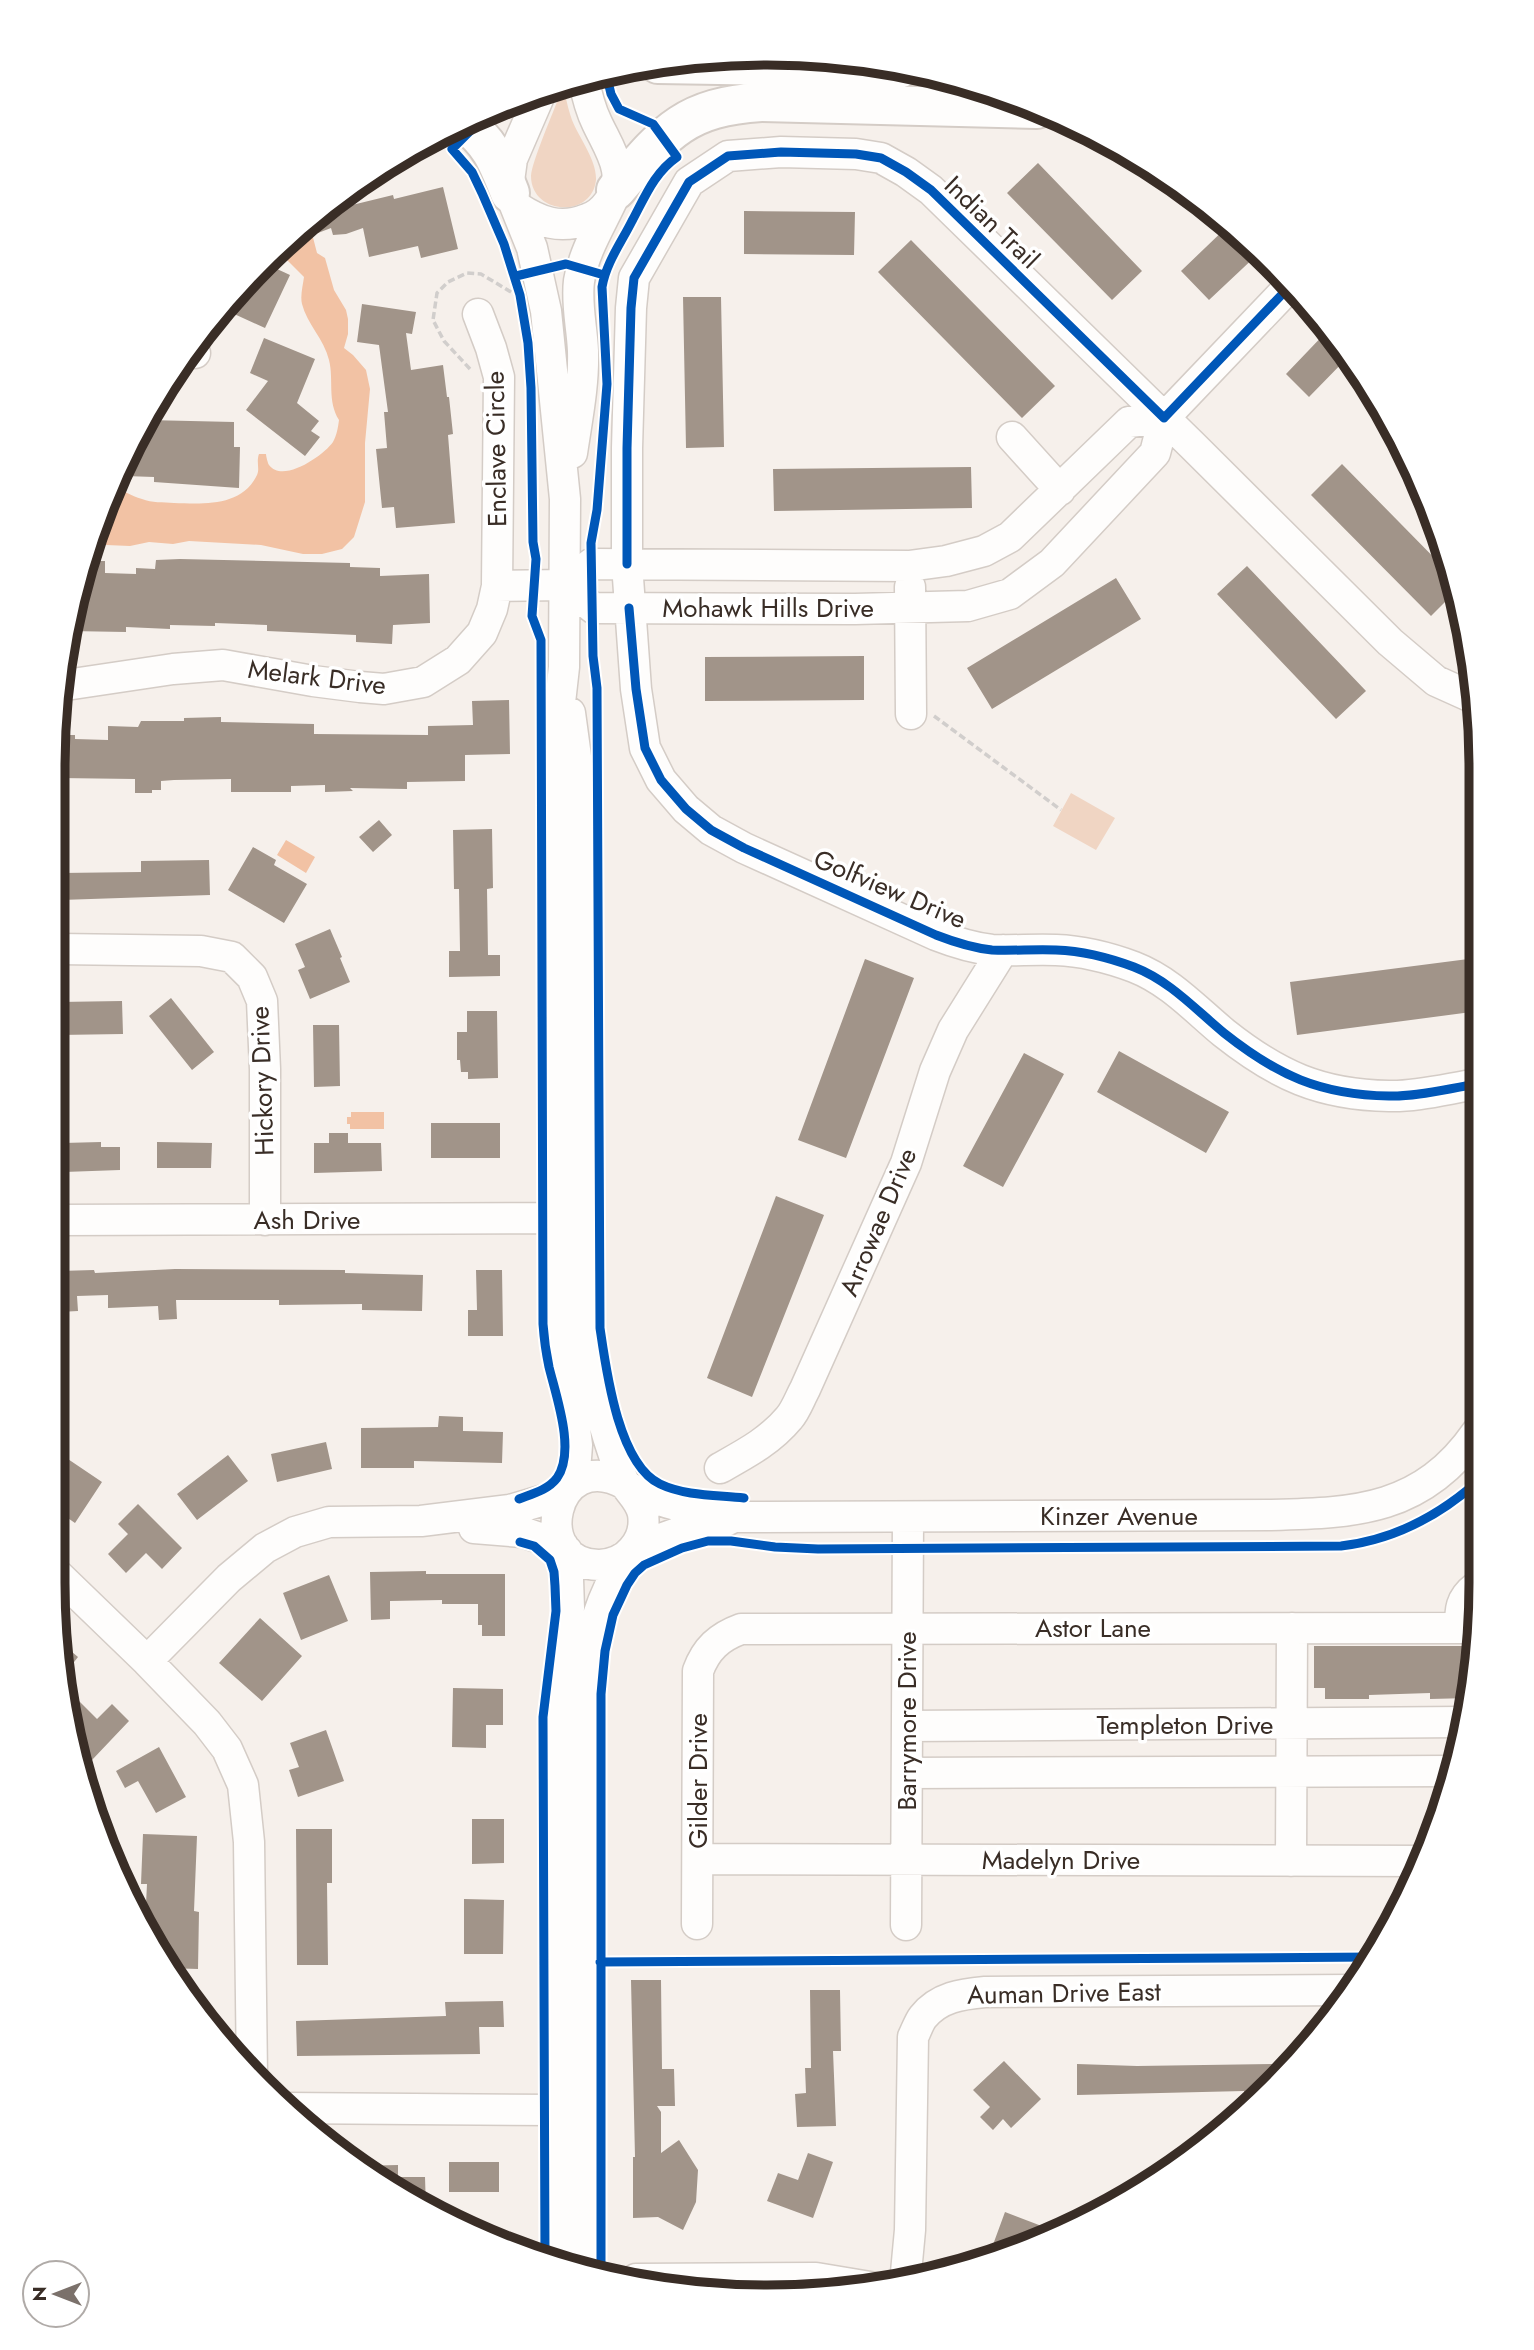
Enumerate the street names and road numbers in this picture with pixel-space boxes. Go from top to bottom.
street label: Indian Trail [936,167,1048,277]
street label: Enclave Circle [476,371,516,527]
street label: Mohawk Hills Drive [662,589,874,627]
street label: Melark Drive [246,650,388,704]
street label: Golfview Drive [808,840,972,938]
street label: Hickory Drive [240,1005,284,1157]
street label: Arrowae Drive [830,1142,926,1302]
street label: Ash Drive [254,1201,360,1239]
street label: Kinzer Avenue [1040,1497,1198,1535]
street label: Astor Lane [1035,1609,1151,1647]
street label: Barrymore Drive [888,1631,926,1811]
street label: Templeton Drive [1096,1706,1274,1744]
street label: Gilder Drive [679,1713,717,1849]
street label: Madelyn Drive [982,1841,1140,1879]
street label: Auman Drive East [967,1972,1162,2014]

